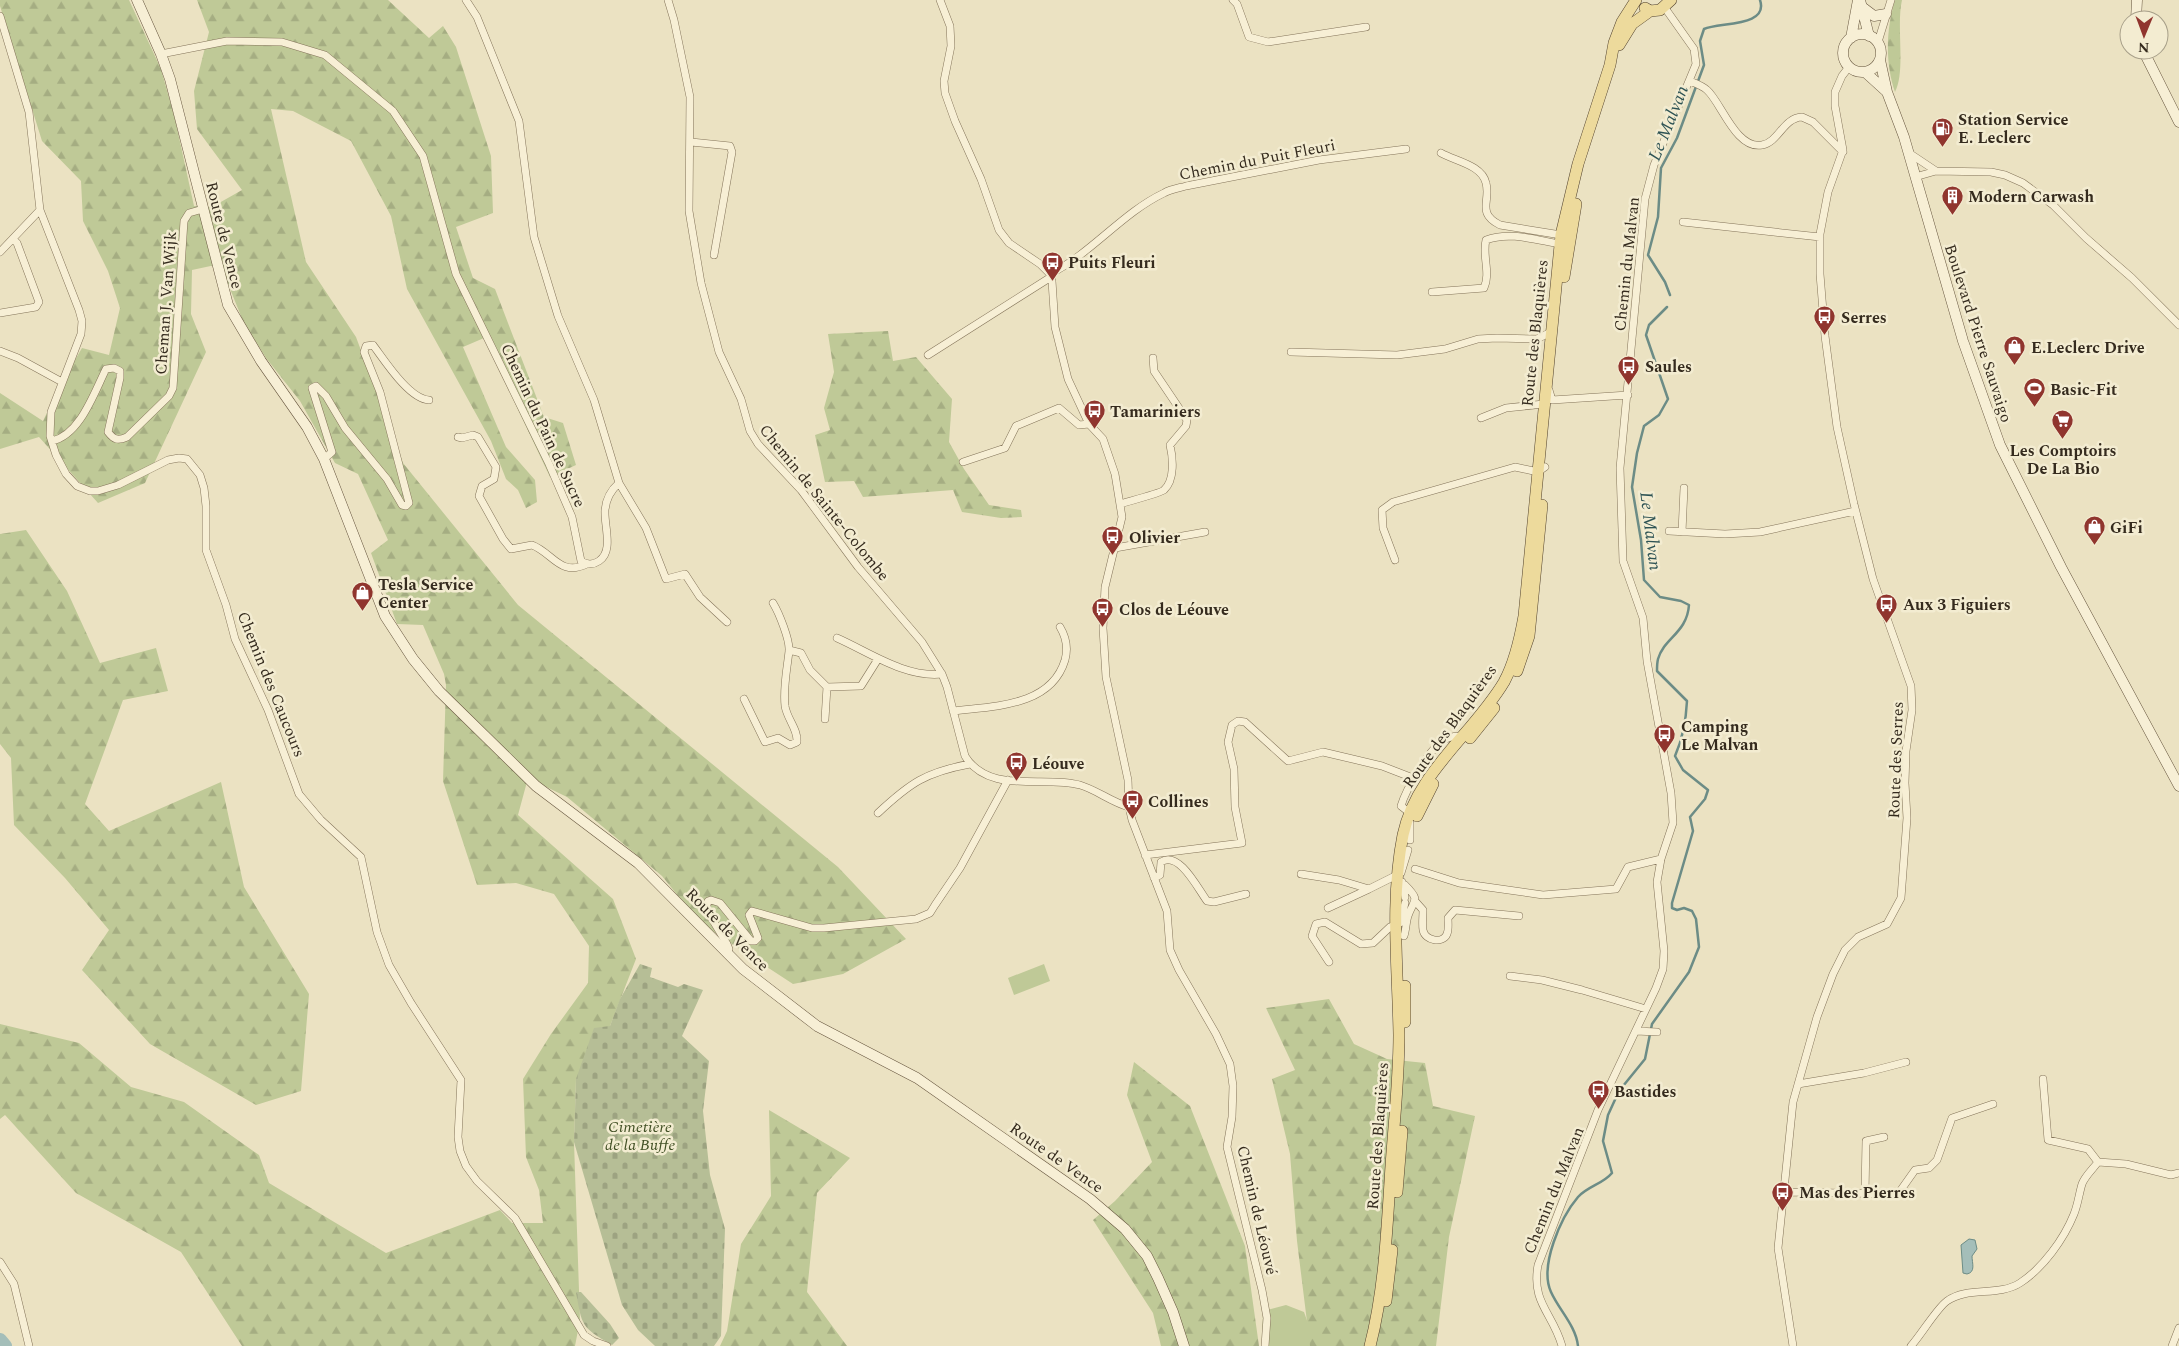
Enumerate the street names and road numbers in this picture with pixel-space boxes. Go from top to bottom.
street label: Chemin du Puit Fleuri [1177,133,1337,187]
street label: Route de Vence [199,179,249,291]
street label: Chemin du Malvan [1608,196,1646,333]
street label: Cheman J. Van Wijk [149,230,183,376]
street label: Boulevard Pierre Sauvaigo [1938,241,2018,426]
street label: Route des Blaquières [1515,258,1555,408]
street label: Chemin du Pain de Sucre [494,339,592,511]
street label: Chemin de Sainte-Colombe [753,419,895,586]
street label: Chemin des Caucours [231,608,311,761]
street label: Route des Blaquières [1397,660,1503,793]
street label: Route des Serres [1882,701,1910,819]
street label: Route de Vence [680,882,775,977]
street label: Route des Blaquières [1361,1062,1395,1211]
street label: Route de Vence [1005,1117,1108,1199]
street label: Chemin du Malvan [1517,1123,1590,1258]
street label: Chemin de Léouvé [1230,1143,1284,1278]

